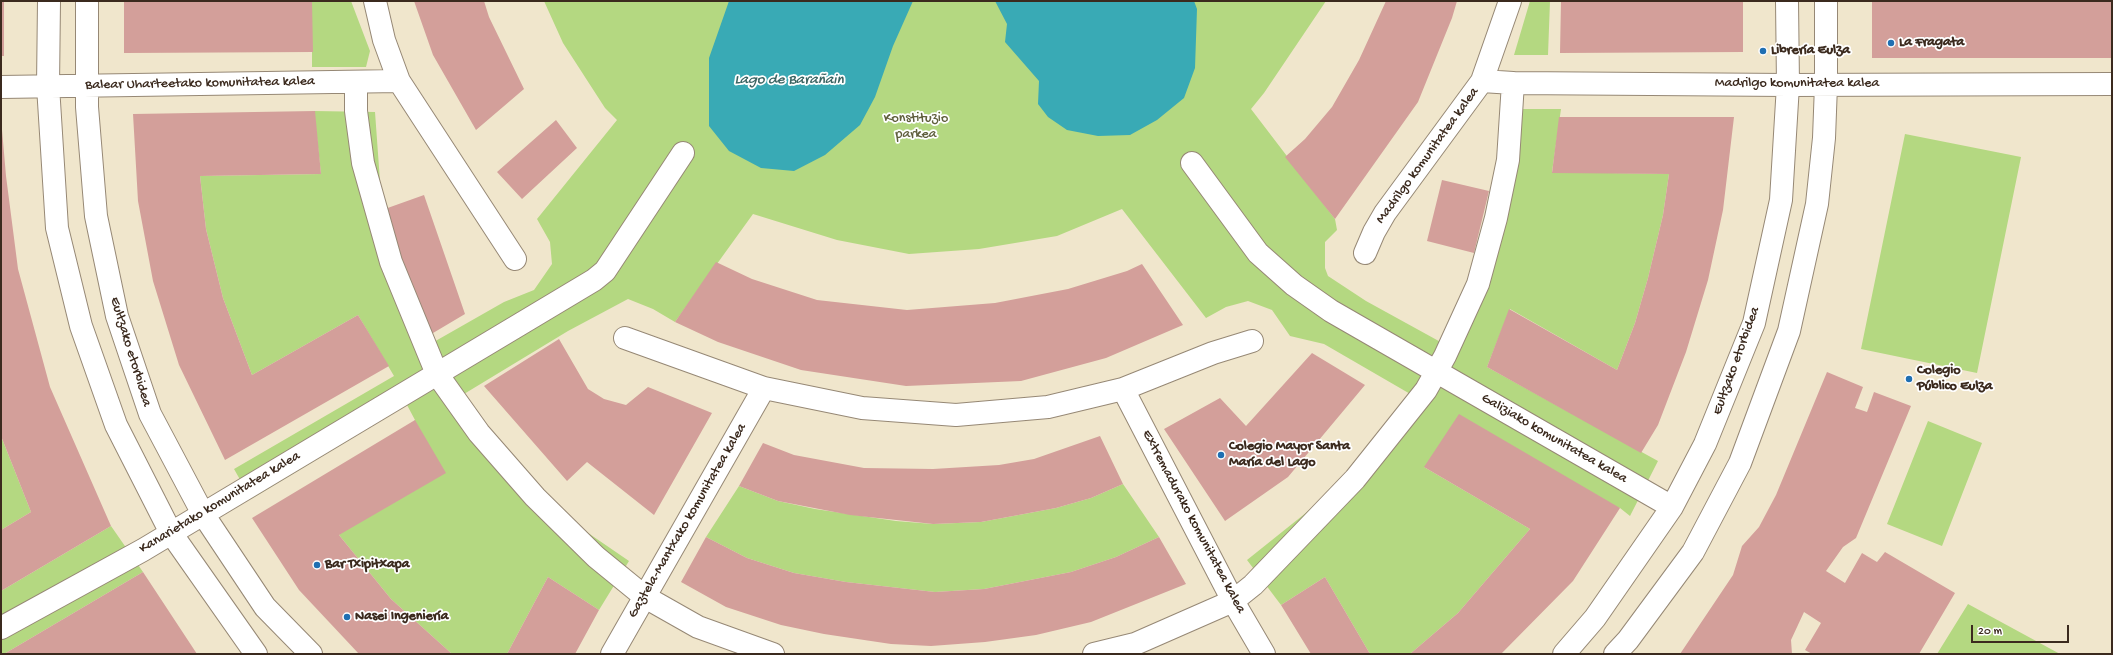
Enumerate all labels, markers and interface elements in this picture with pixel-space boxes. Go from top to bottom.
place label: La Fragata [1899,35,1964,51]
marker: La Fragata [1886,38,1896,48]
place label: Librería Eulza [1771,43,1850,59]
marker: Librería Eulza [1758,46,1768,56]
water label: Lago de Barañain [734,72,844,90]
street label: Balear Uharteetako komunitatea kalea [85,74,315,94]
street label: Madrilgo komunitatea kalea [1715,76,1879,92]
street label: Madrilgo komunitatea kalea [1373,84,1483,228]
park label: Konstituzio parkea [884,111,948,144]
street label: Eultzako etorbidea [105,295,155,409]
street label: Eultzako etorbidea [1710,305,1764,417]
place label: Colegio Público Eulza [1917,363,1992,396]
marker: Colegio Público Eulza [1904,374,1914,384]
street label: Galiziako komunitatea kalea [1478,390,1630,488]
street label: Gaztela-Mantxako komunitatea kalea [625,421,751,621]
street label: Extremadurako komunitatea kalea [1137,427,1249,617]
place label: Colegio Mayor Santa María del Lago [1229,439,1350,472]
street label: Kanarietako komunitatea kalea [136,448,304,558]
marker: Colegio Mayor Santa María del Lago [1216,450,1226,460]
place label: Bar Txipitxapa [325,557,409,573]
marker: Bar Txipitxapa [312,560,322,570]
place label: Nasei Ingeniería [355,609,449,625]
marker: Nasei Ingeniería [342,612,352,622]
scale bar [1973,617,2071,643]
text: 20 m [1978,625,2002,639]

